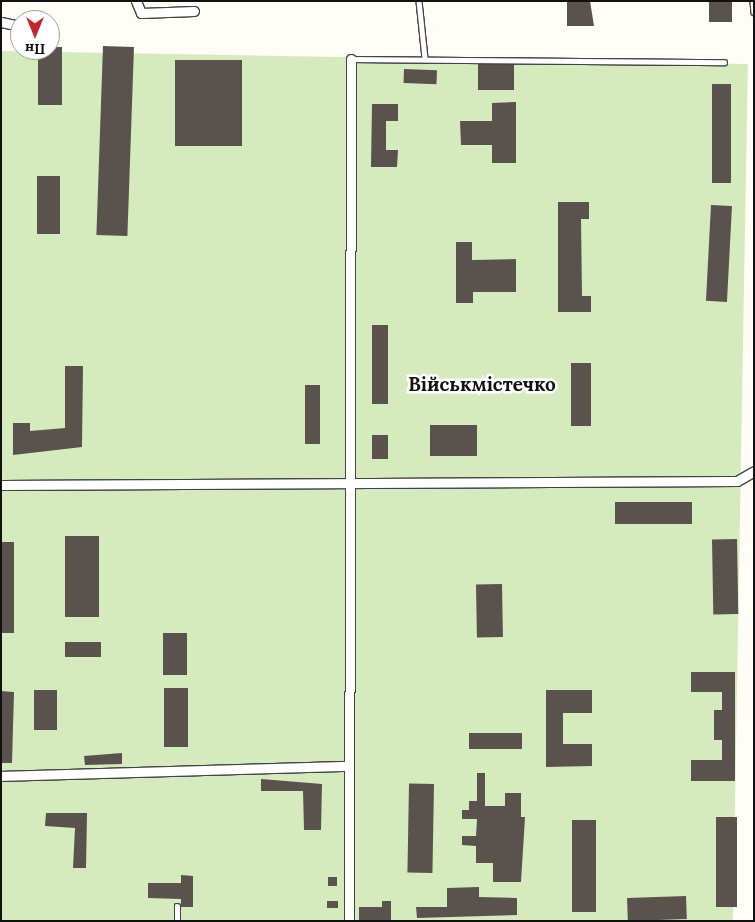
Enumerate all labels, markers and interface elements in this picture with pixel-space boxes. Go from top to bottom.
north arrow [10,10,60,60]
text: Пн [25,40,45,58]
district label: Військмістечко [408,374,556,396]

